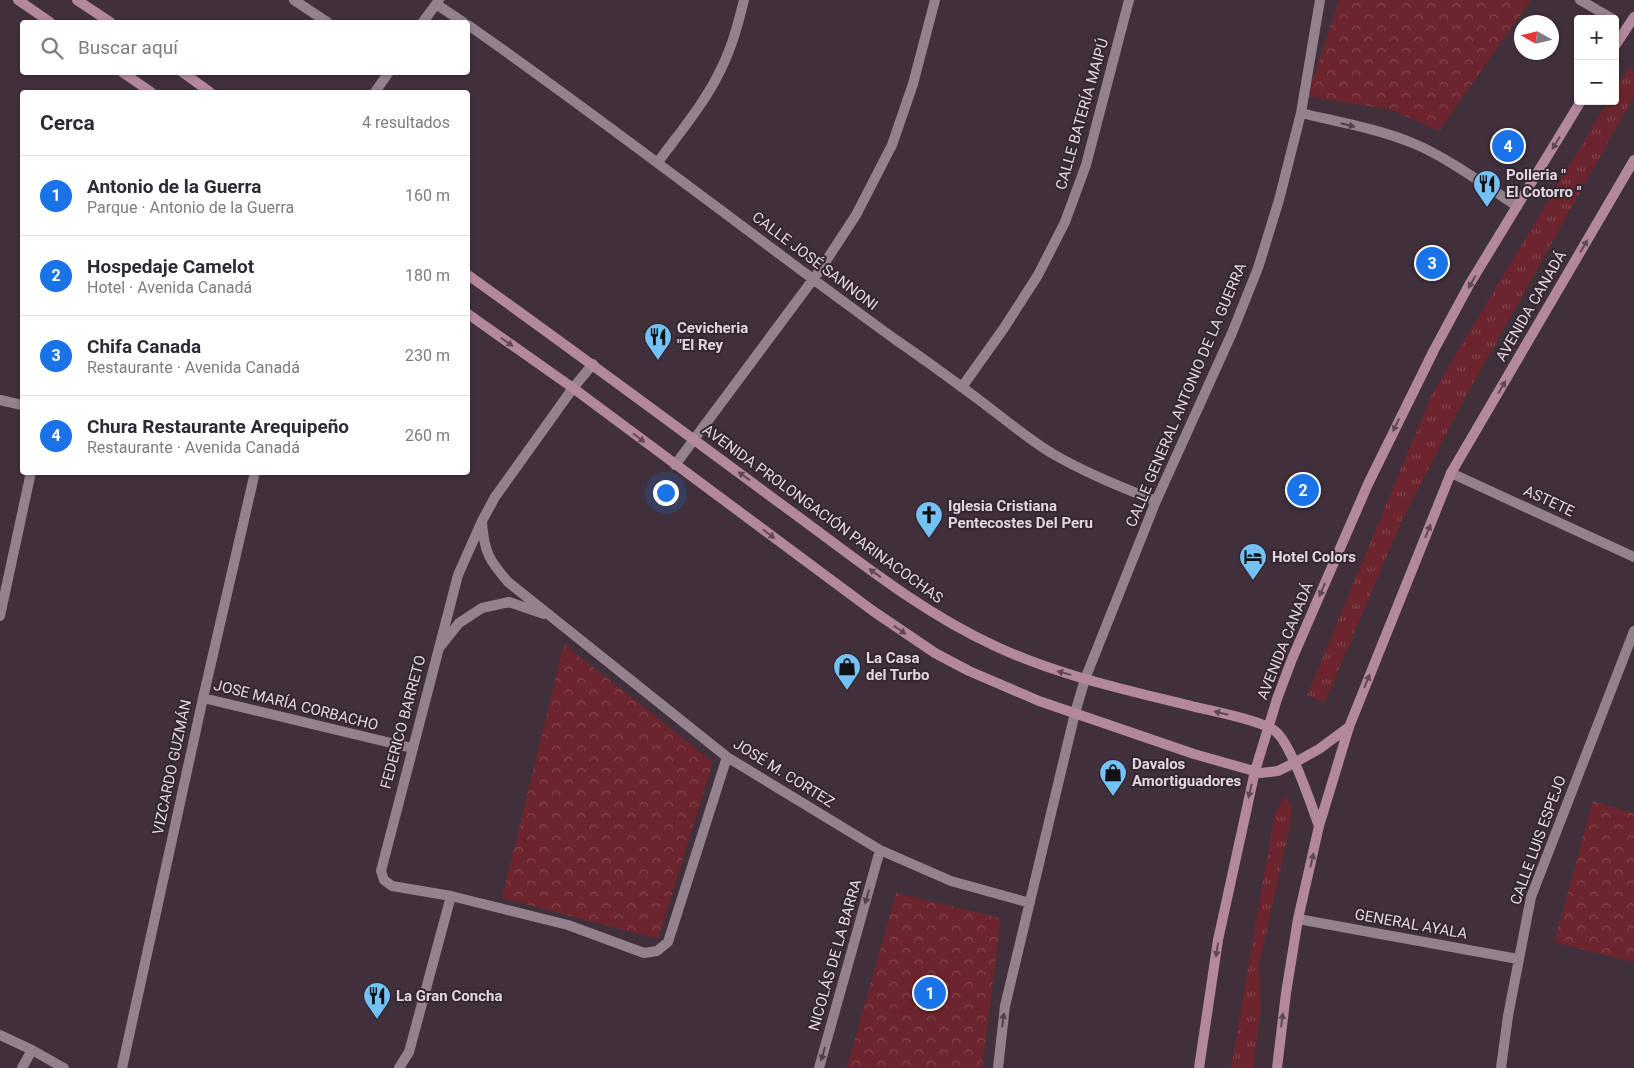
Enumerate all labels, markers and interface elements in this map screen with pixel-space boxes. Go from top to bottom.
north arrow [1514,15,1559,60]
map controls [1574,15,1619,105]
button: + [1574,15,1619,60]
search box [20,20,470,75]
icon: search [38,34,66,62]
text: Buscar aquí [78,36,178,59]
street label: CALLE BATERÍA MAIPÚ [1052,36,1112,192]
button: − [1574,60,1619,105]
text: Cerca [40,111,95,135]
text: 4 resultados [362,113,450,132]
one-way arrow [1340,121,1355,129]
pin: 4 [1492,127,1524,165]
one-way arrow [1551,136,1560,149]
place label: Polleria " El Cotorro " [1506,166,1582,201]
restaurant icon: Polleria " El Cotorro " [1472,169,1502,208]
text: Antonio de la Guerra [87,175,261,198]
text: 1 [51,186,61,205]
text: 160 m [405,186,450,205]
text: Parque · Antonio de la Guerra [87,198,294,217]
street label: CALLE JOSÉ SANNONI [749,208,881,314]
one-way arrow [1579,240,1588,253]
pin: 3 [1416,244,1448,282]
street label: AVENIDA CANADÁ [1492,247,1570,365]
text: Hospedaje Camelot [87,255,254,278]
street label: CALLE GENERAL ANTONIO DE LA GUERRA [1122,260,1250,530]
text: 2 [51,266,61,285]
text: 180 m [405,266,450,285]
one-way arrow [1467,275,1476,288]
text: Hotel · Avenida Canadá [87,278,252,297]
place label: Cevicheria "El Rey [677,319,748,354]
restaurant icon: Cevicheria "El Rey [643,322,673,361]
text: Chifa Canada [87,335,201,358]
one-way arrow [500,337,514,347]
text: 3 [51,346,61,365]
text: 230 m [405,346,450,365]
text: Restaurante · Avenida Canadá [87,358,300,377]
one-way arrow [1497,380,1506,393]
text: Chura Restaurante Arequipeño [87,415,349,438]
one-way arrow [1391,418,1399,432]
street label: AVENIDA PROLONGACIÓN PARINACOCHAS [699,421,947,607]
text: 4 [51,426,61,445]
text: 260 m [405,426,450,445]
one-way arrow [632,432,645,443]
text: Restaurante · Avenida Canadá [87,438,300,457]
one-way arrow [738,471,751,482]
pin: 2 [1287,471,1319,509]
your location [653,480,679,506]
street label: ASTETE [1521,481,1578,521]
place label: Iglesia Cristiana Pentecostes Del Peru [948,497,1093,532]
church icon: Iglesia Cristiana Pentecostes Del Peru [914,500,944,539]
one-way arrow [1424,524,1432,538]
one-way arrow [762,529,775,540]
hotel icon: Hotel Colors [1238,542,1268,581]
place label: Hotel Colors [1272,548,1356,566]
one-way arrow [868,568,882,578]
street label: AVENIDA CANADÁ [1253,580,1317,702]
one-way arrow [1317,582,1325,597]
one-way arrow [894,625,907,635]
place label: La Casa del Turbo [866,649,929,684]
shop icon: La Casa del Turbo [832,652,862,691]
street label: FEDERICO BARRETO [376,653,430,791]
one-way arrow [1056,669,1071,677]
one-way arrow [1364,674,1371,689]
street label: JOSE MARÍA CORBACHO [212,676,380,734]
street label: VIZCARDO GUZMÁN [149,698,195,836]
one-way arrow [1214,709,1229,717]
street label: JOSÉ M. CORTEZ [730,735,838,811]
place label: Davalos Amortiguadores [1132,755,1242,790]
shop icon: Davalos Amortiguadores [1098,758,1128,797]
street label: CALLE LUIS ESPEJO [1506,773,1570,907]
one-way arrow [1246,783,1254,799]
one-way arrow [1308,851,1316,867]
street label: NICOLÁS DE LA BARRA [805,877,865,1033]
one-way arrow [863,890,871,905]
street label: GENERAL AYALA [1353,905,1469,943]
one-way arrow [1212,942,1220,958]
pin: 1 [914,974,946,1012]
restaurant icon: La Gran Concha [362,981,392,1020]
place label: La Gran Concha [396,987,502,1005]
one-way arrow [999,1011,1007,1027]
one-way arrow [1279,1011,1287,1027]
one-way arrow [819,1046,827,1061]

